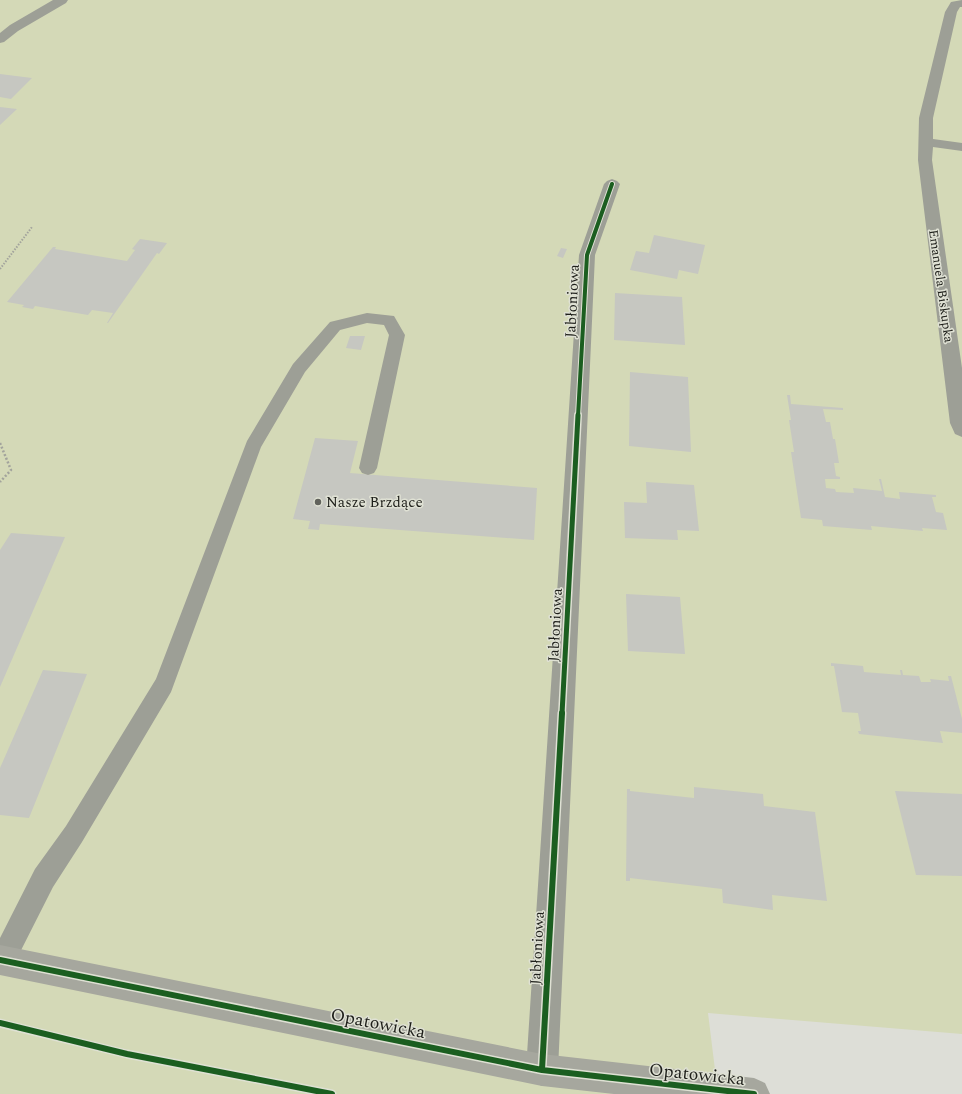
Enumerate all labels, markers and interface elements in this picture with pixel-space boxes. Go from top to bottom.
street label: Emanuela Biskupka [923,228,959,345]
street label: Jabłoniowa [559,263,586,338]
place label: Nasze Brzdące [326,491,423,514]
marker: Nasze Brzdące [313,497,323,507]
street label: Jabłoniowa [542,587,569,662]
street label: Jabłoniowa [524,910,551,985]
street label: Opatowicka [328,1001,428,1046]
street label: Opatowicka [648,1056,746,1093]

